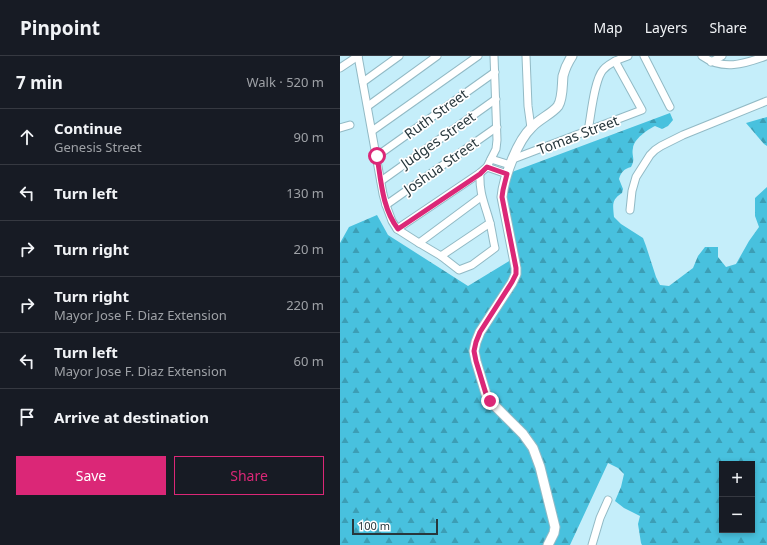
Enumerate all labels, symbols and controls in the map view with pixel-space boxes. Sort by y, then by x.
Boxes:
text: Pinpoint [20,15,100,41]
text: Map [594,18,623,37]
text: Layers [645,18,687,37]
text: Share [709,18,747,37]
text: 7 min [16,71,63,94]
text: Walk · 520 m [246,73,324,91]
street label: Ruth Street [400,84,471,143]
street label: Judges Street [395,107,479,173]
street label: Tomas Street [534,110,621,159]
text: Continue [54,118,122,138]
icon: ahead [16,126,38,148]
text: 90 m [294,128,324,146]
street label: Joshua Street [398,133,482,199]
text: Genesis Street [54,138,142,156]
route start [368,147,386,165]
icon: left [16,182,38,204]
text: Turn left [54,183,118,203]
text: 130 m [286,184,324,202]
icon: right [16,238,38,260]
text: Turn right [54,239,129,259]
text: 20 m [294,240,324,258]
text: Turn right [54,286,129,306]
icon: right [16,294,38,316]
text: 220 m [286,296,324,314]
text: Mayor Jose F. Diaz Extension [54,306,227,324]
text: Turn left [54,342,118,362]
icon: left [16,350,38,372]
text: 60 m [294,352,324,370]
text: Mayor Jose F. Diaz Extension [54,362,227,380]
route end [481,392,499,410]
icon: arrive [16,406,38,428]
text: Arrive at destination [54,407,209,427]
button: Save [16,456,166,495]
button: Share [174,456,324,495]
map controls [719,461,755,533]
button: + [719,461,755,497]
button: − [719,497,755,533]
scale bar [352,517,438,536]
text: 100 m [358,518,390,533]

